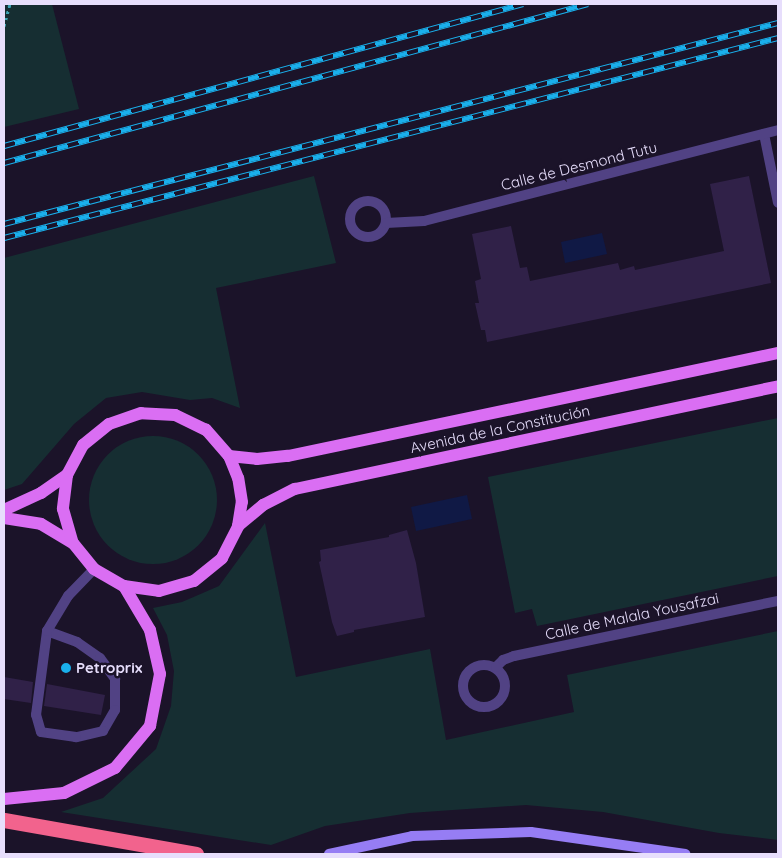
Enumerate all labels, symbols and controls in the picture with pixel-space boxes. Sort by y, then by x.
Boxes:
street label: Calle de Desmond Tutu [499,138,659,194]
street label: Avenida de la Constitución [409,401,591,457]
street label: Calle de Malala Yousafzai [544,589,720,643]
place label: Petroprix [76,659,142,677]
marker: Petroprix [60,662,72,674]

